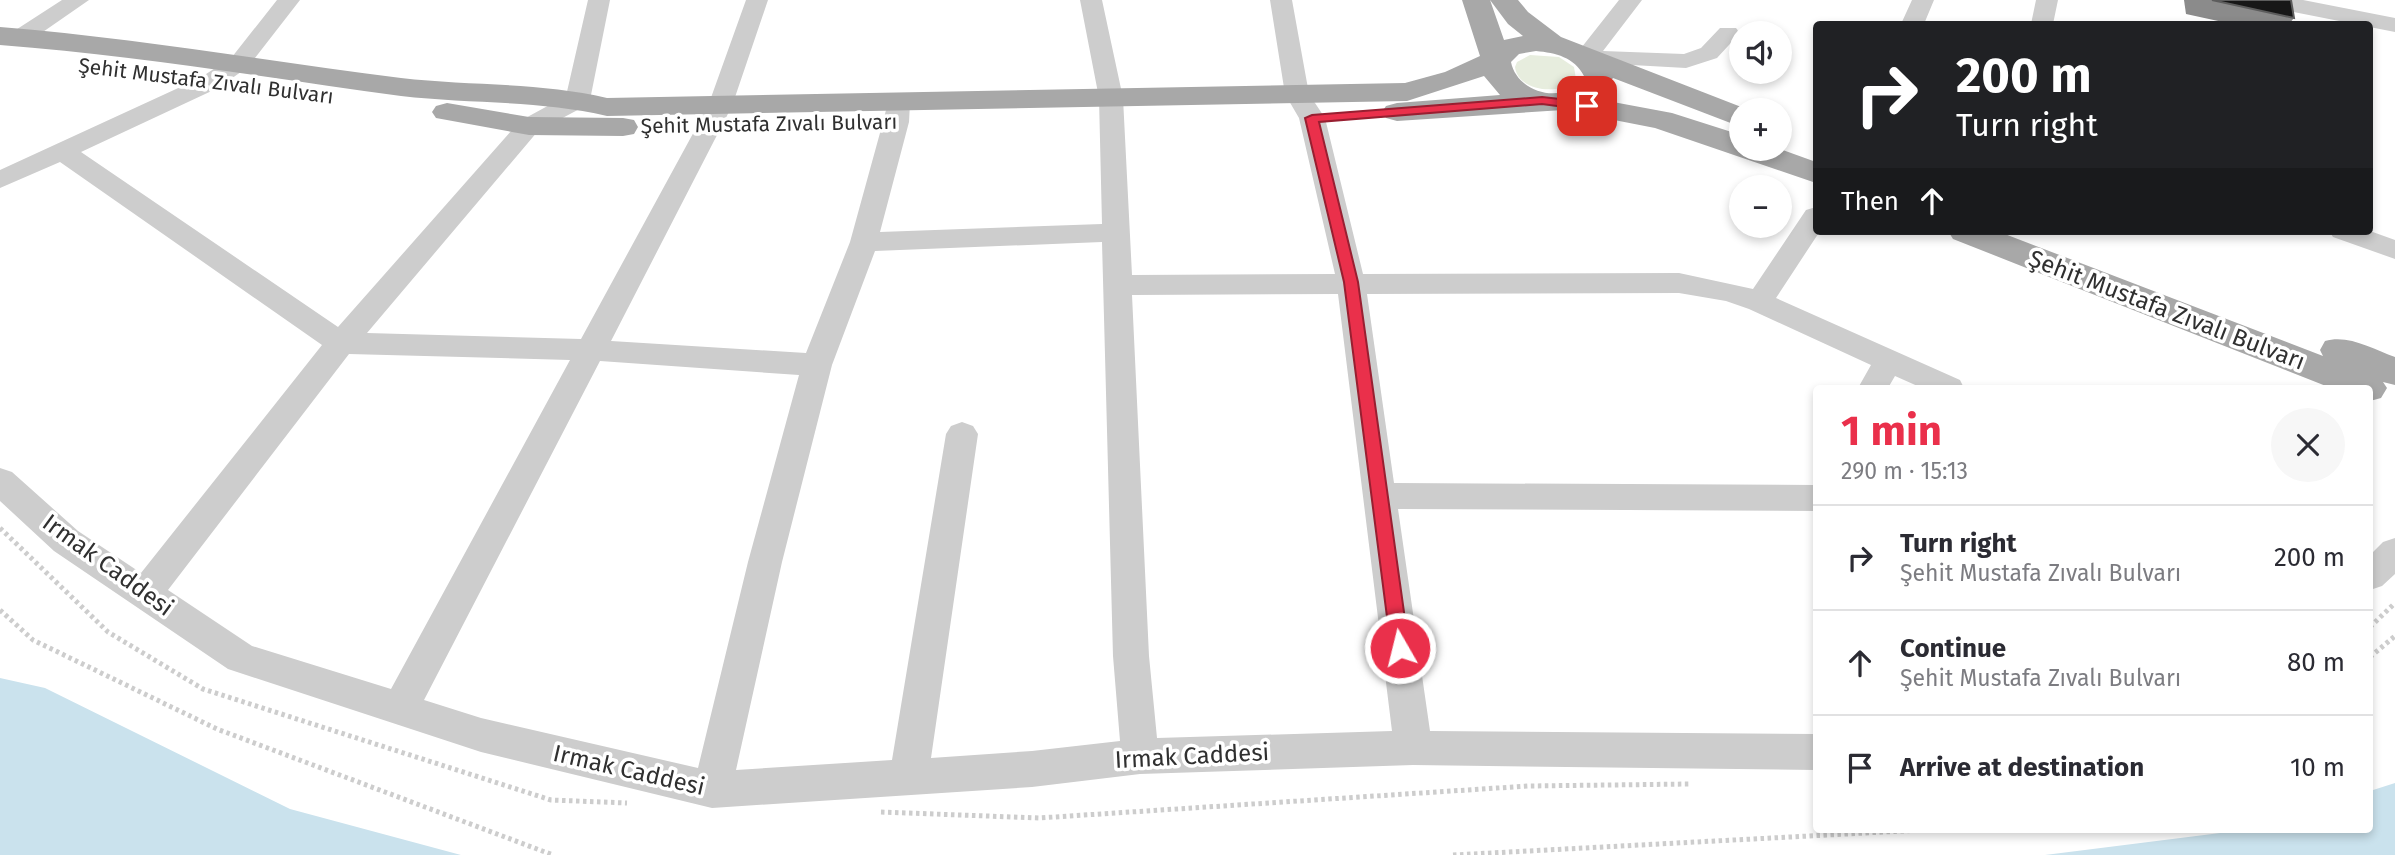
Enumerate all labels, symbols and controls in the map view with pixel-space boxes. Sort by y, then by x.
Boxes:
map controls [1729,21,1792,238]
button: sound [1729,21,1792,84]
text: 200 m [1956,46,2092,105]
icon: right [1841,49,1932,140]
street label: Şehit Mustafa Zıvalı Bulvarı [77,52,335,110]
pin [1557,76,1617,136]
icon: arrive [1568,87,1606,125]
button: + [1729,98,1792,161]
text: Turn right [1956,106,2098,144]
street label: Şehit Mustafa Zıvalı Bulvarı [640,109,898,139]
button: − [1729,175,1792,238]
icon: ahead [1913,182,1951,220]
text: Then [1841,186,1899,217]
street label: Şehit Mustafa Zıvalı Bulvarı [2025,244,2309,376]
text: 1 min [1841,406,1942,456]
button: close [2271,408,2345,482]
text: 290 m · 15:13 [1841,457,1968,485]
street label: Irmak Caddesi [37,508,179,622]
text: Turn right [1900,528,2017,559]
icon: right [1841,539,1879,577]
text: 200 m [2274,542,2345,573]
text: Şehit Mustafa Zıvalı Bulvarı [1900,559,2181,587]
position arrow [1363,611,1437,685]
text: Continue [1900,633,2006,664]
icon: ahead [1841,644,1879,682]
text: 80 m [2287,647,2345,678]
text: Şehit Mustafa Zıvalı Bulvarı [1900,664,2181,692]
street label: Irmak Caddesi [1114,738,1270,774]
street label: Irmak Caddesi [551,739,707,801]
icon: arrive [1841,749,1879,787]
text: Arrive at destination [1900,752,2144,783]
text: 10 m [2290,752,2345,783]

